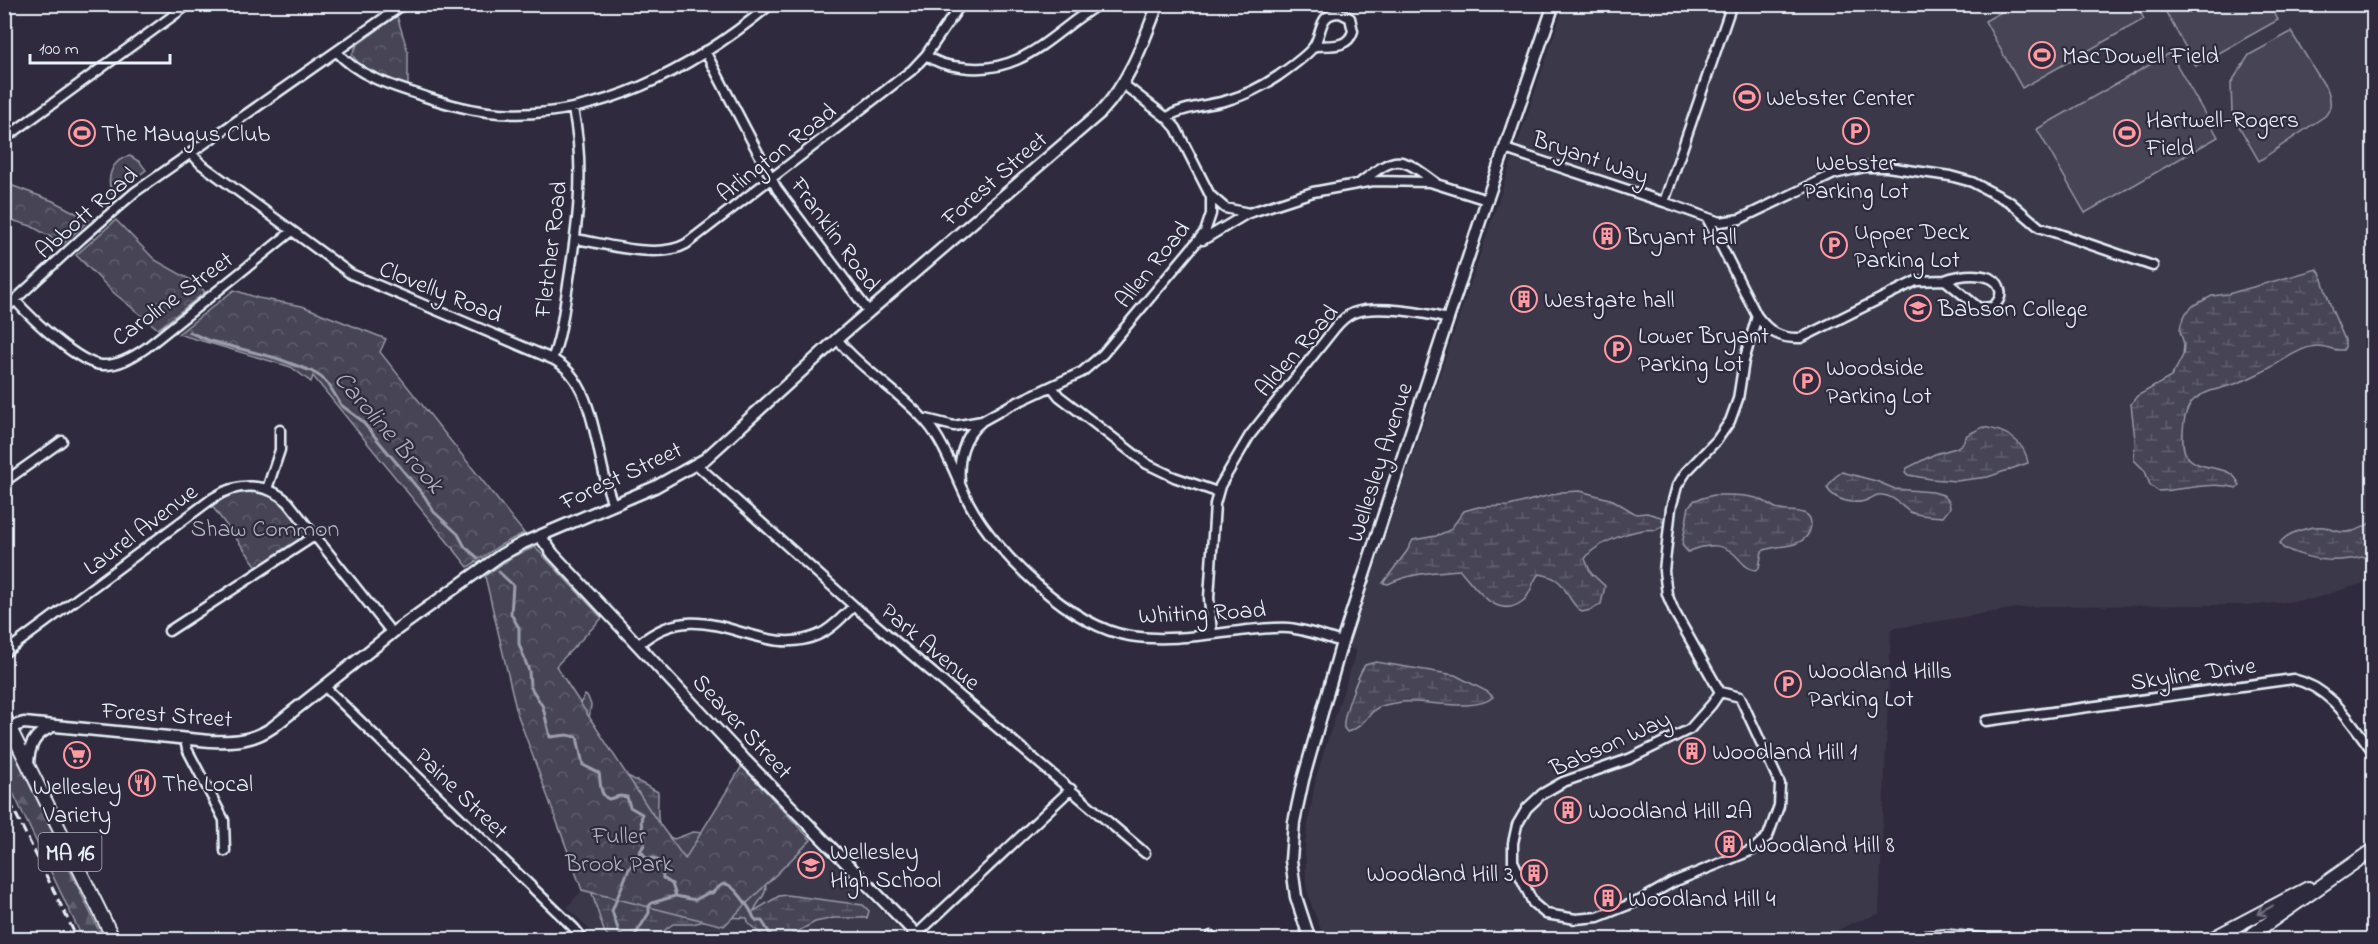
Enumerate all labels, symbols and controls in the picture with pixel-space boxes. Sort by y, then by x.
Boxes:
scale bar [30,27,170,65]
text: 100 m [39,37,79,63]
sports icon: MacDowell Field [2027,40,2057,70]
place label: MacDowell Field [2062,40,2219,75]
sports icon: Webster Center [1732,82,1762,112]
place label: Webster Center [1766,82,1915,117]
street label: Arlington Road [710,96,845,212]
place label: Hartwell-Rogers Field [2145,104,2299,167]
parking icon: Webster Parking Lot [1841,116,1871,146]
sports icon: The Maugus Club [67,118,97,148]
place label: The Maugus Club [101,118,271,153]
sports icon: Hartwell-Rogers Field [2112,118,2142,148]
street label: Bryant Way [1526,123,1653,197]
street label: Forest Street [934,124,1056,237]
place label: Webster Parking Lot [1803,147,1909,210]
street label: Abbott Road [29,159,147,268]
street label: Franklin Road [780,170,888,301]
street label: Fletcher Road [527,179,578,320]
street label: Allen Road [1108,214,1200,317]
place label: Upper Deck Parking Lot [1854,216,1969,279]
building icon: Bryant Hall [1592,221,1622,251]
place label: Bryant Hall [1625,221,1737,257]
parking icon: Upper Deck Parking Lot [1819,230,1849,260]
street label: Caroline Street [105,244,242,356]
street label: Clovelly Road [373,253,507,335]
building icon: Westgate hall [1509,284,1539,314]
place label: Westgate hall [1544,284,1675,319]
school or university icon: Babson College [1903,293,1933,323]
place label: Babson College [1937,293,2088,328]
street label: Alden Road [1248,297,1349,406]
place label: Lower Bryant Parking Lot [1638,320,1769,383]
parking icon: Lower Bryant Parking Lot [1603,334,1633,364]
place label: Woodside Parking Lot [1826,352,1932,415]
water label: Caroline Brook [323,363,453,504]
parking icon: Woodside Parking Lot [1792,366,1822,396]
street label: Wellesley Avenue [1339,378,1425,548]
street label: Forest Street [554,434,689,521]
street label: Laurel Avenue [77,476,206,586]
park label: Shaw Common [191,513,339,548]
street label: Whiting Road [1138,594,1267,635]
street label: Park Avenue [872,596,987,700]
street label: Skyline Drive [2128,649,2259,703]
place label: Woodland Hills Parking Lot [1808,655,1952,718]
street label: Seaver Street [683,667,800,789]
parking icon: Woodland Hills Parking Lot [1773,669,1803,699]
street label: Forest Street [99,694,233,739]
street label: Babson Way [1544,703,1678,789]
building icon: Woodland Hill 1 [1677,736,1707,766]
place label: Woodland Hill 1 [1712,736,1858,771]
supermarket icon: Wellesley Variety [62,740,92,770]
street label: Paine Street [405,741,515,849]
restaurant icon: The Local [127,768,157,798]
place label: The Local [162,768,253,803]
place label: Wellesley Variety [33,771,121,835]
building icon: Woodland Hill 2A [1553,795,1583,825]
place label: Woodland Hill 2A [1588,795,1752,830]
park label: Fuller Brook Park [564,820,673,883]
building icon: Woodland Hill 8 [1714,829,1744,859]
place label: Woodland Hill 8 [1748,829,1895,864]
road number: MA 16 [38,833,101,871]
place label: Wellesley High School [830,836,941,899]
school or university icon: Wellesley High School [796,850,826,880]
place label: Woodland Hill 3 [1366,858,1514,893]
building icon: Woodland Hill 3 [1519,858,1549,888]
building icon: Woodland Hill 4 [1593,883,1623,913]
place label: Woodland Hill 4 [1628,883,1776,918]
one-way arrow [2257,905,2275,916]

